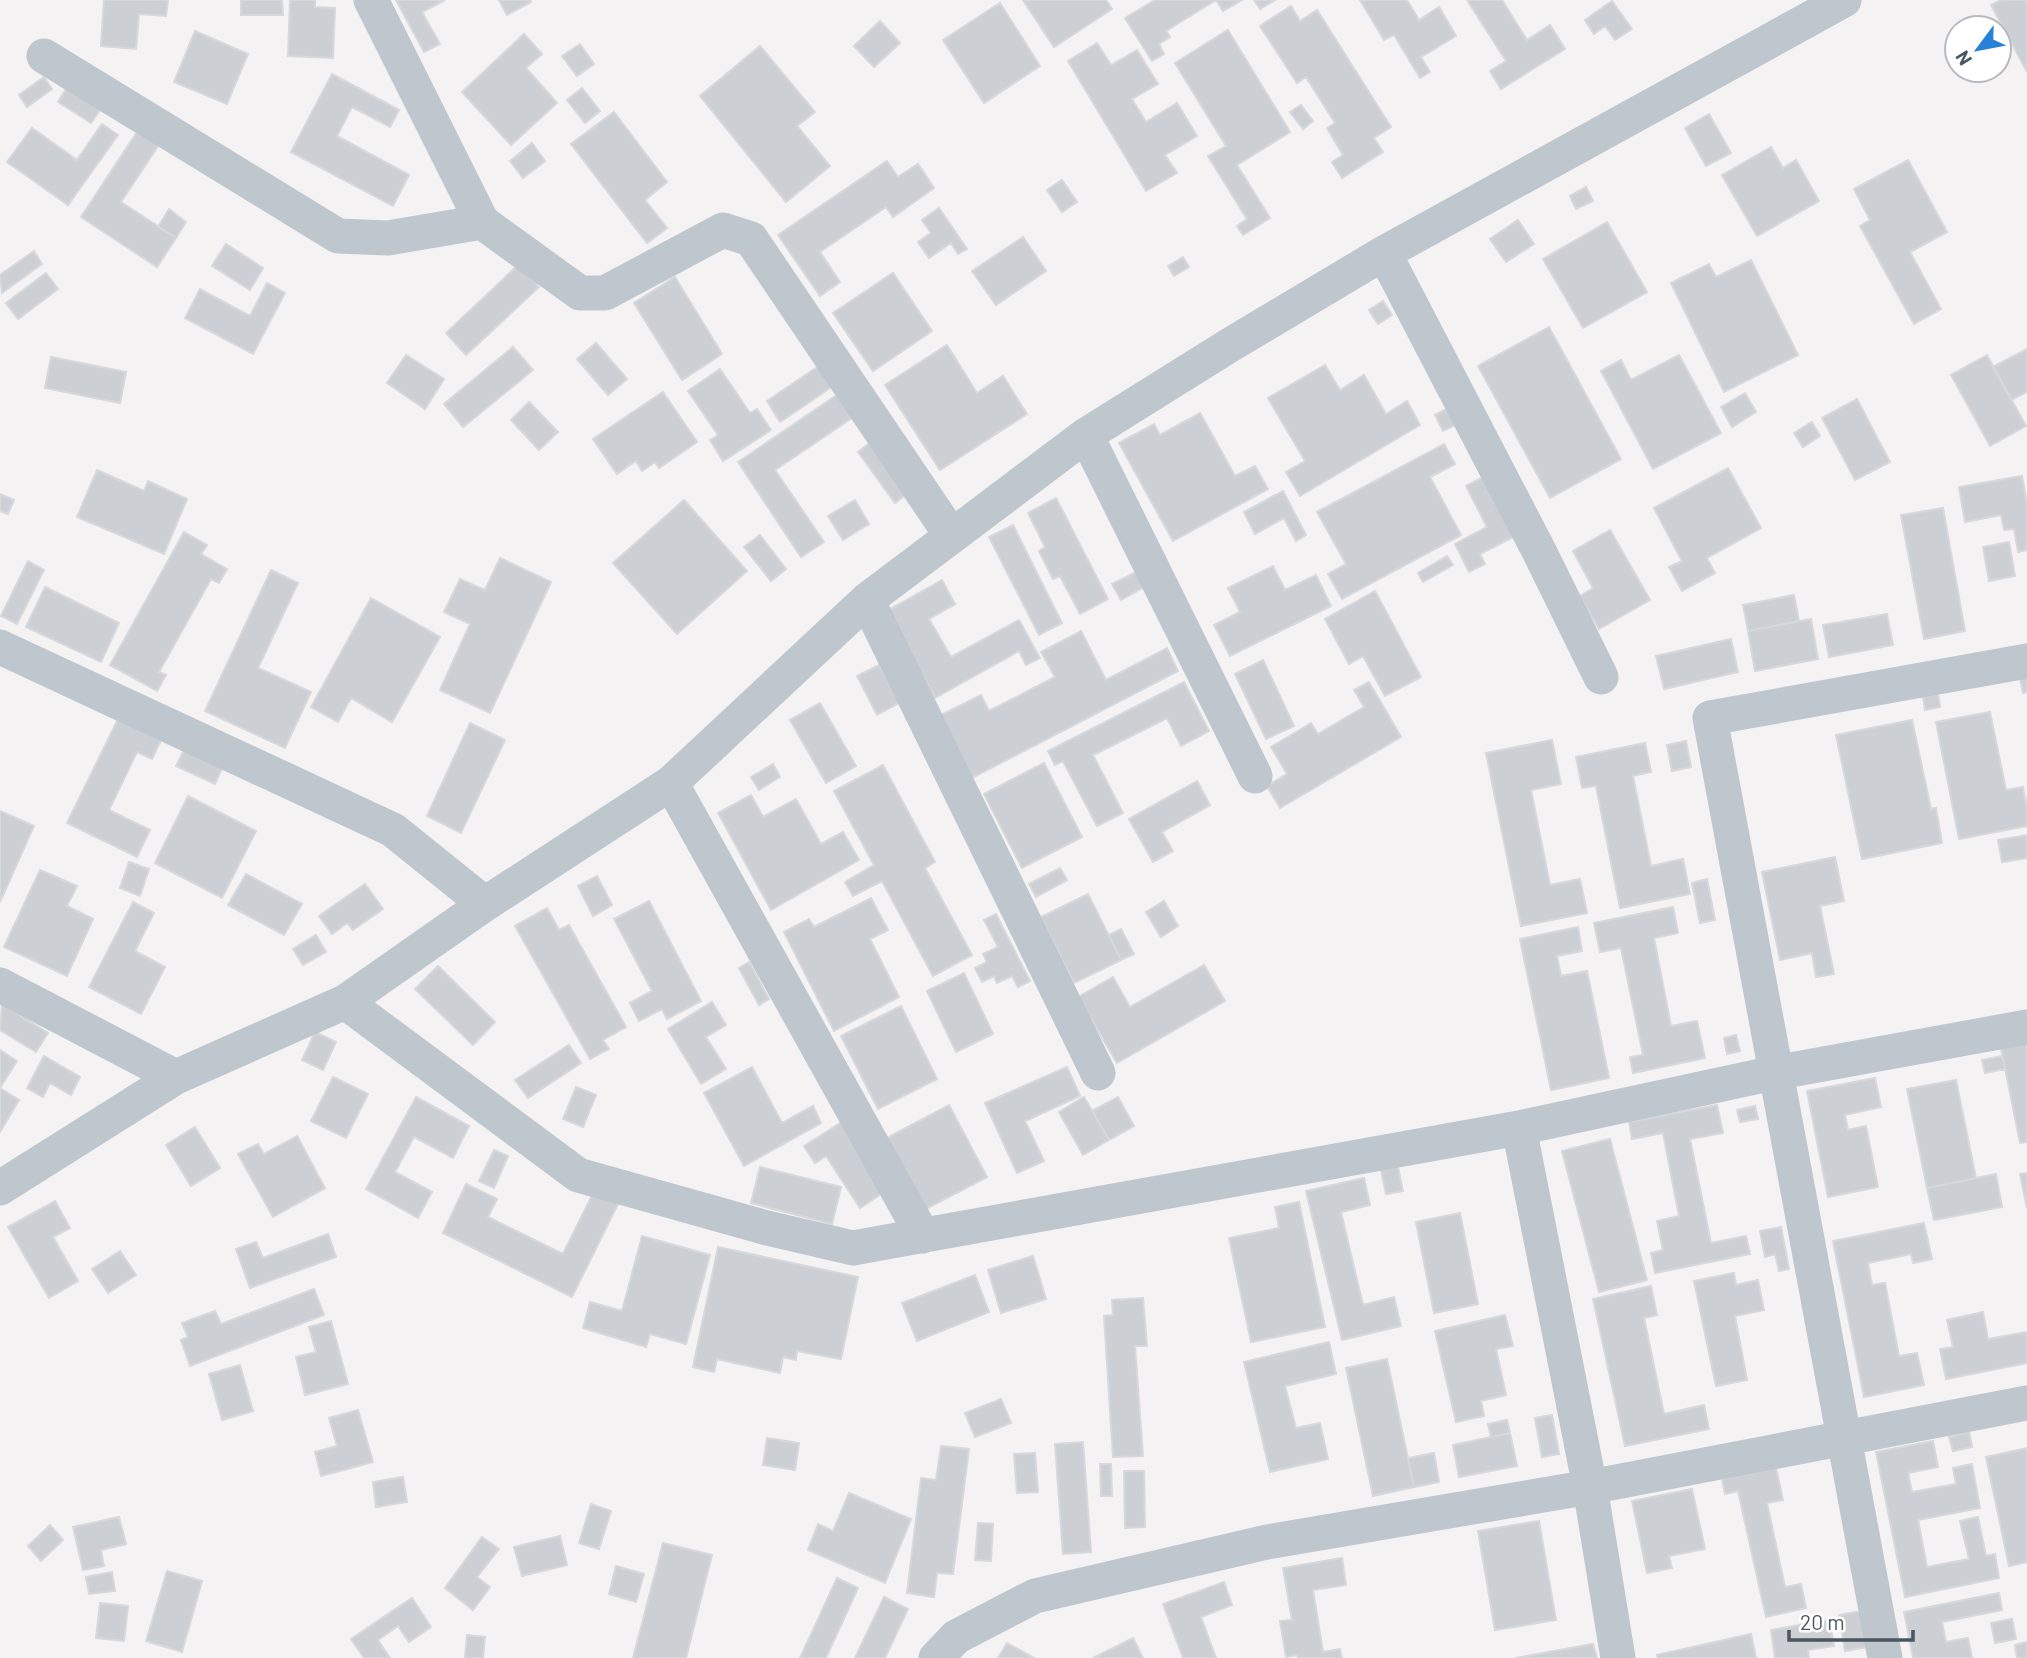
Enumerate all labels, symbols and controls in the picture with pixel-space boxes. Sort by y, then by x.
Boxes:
north arrow [1943,14,2013,84]
text: N [1950,47,1976,70]
scale bar [1789,1598,1913,1642]
text: 20 m [1800,1609,1845,1634]

